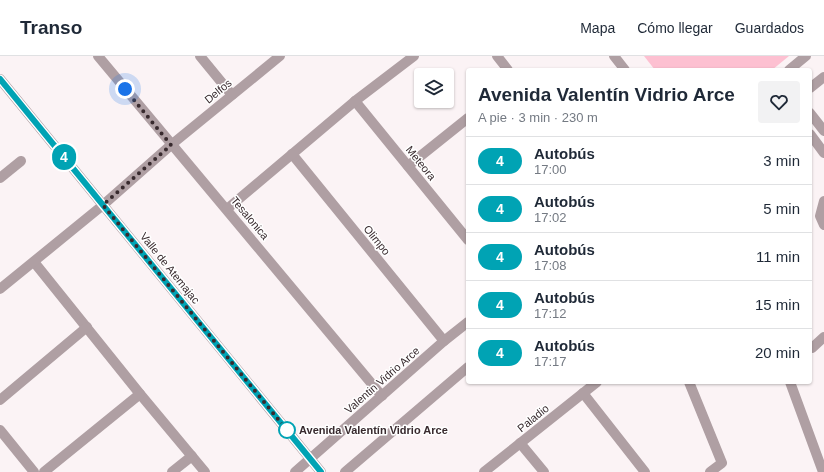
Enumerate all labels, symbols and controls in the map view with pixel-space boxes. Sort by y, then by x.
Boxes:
text: Transo [20,17,82,38]
text: Mapa [580,20,615,36]
text: Cómo llegar [637,20,713,36]
text: Guardados [735,20,804,36]
map controls [414,68,454,108]
button: layers [414,68,454,108]
street label: Delfos [202,76,234,105]
your location [115,79,135,99]
button: heart [758,81,800,123]
text: Avenida Valentín Vidrio Arce [478,84,735,105]
text: A pie · 3 min · 230 m [478,110,598,125]
line badge: 4 [51,144,77,170]
street label: Meteora [404,144,439,183]
text: Autobús [534,145,595,162]
text: 4 [60,149,68,165]
text: 3 min [763,152,800,169]
text: 4 [496,153,504,169]
text: 17:00 [534,162,567,177]
text: Autobús [534,193,595,210]
street label: Tesalonica [229,194,272,242]
text: 5 min [763,200,800,217]
text: 4 [496,201,504,217]
text: 17:02 [534,210,567,225]
street label: Olimpo [361,223,393,257]
street label: Valle de Atemajac [138,230,202,306]
text: Autobús [534,241,595,258]
text: 11 min [756,248,800,265]
text: 4 [496,249,504,265]
text: 17:08 [534,258,567,273]
text: Autobús [534,289,595,306]
text: 15 min [755,296,800,313]
text: 4 [496,297,504,313]
text: 17:12 [534,306,567,321]
text: Autobús [534,337,595,354]
street label: Valentin Vidrio Arce [342,344,422,416]
text: 20 min [755,344,800,361]
text: 4 [496,345,504,361]
text: 17:17 [534,354,567,369]
street label: Paladio [515,402,551,434]
marker: Avenida Valentín Vidrio Arce [278,421,296,439]
place label: Avenida Valentín Vidrio Arce [299,424,448,436]

